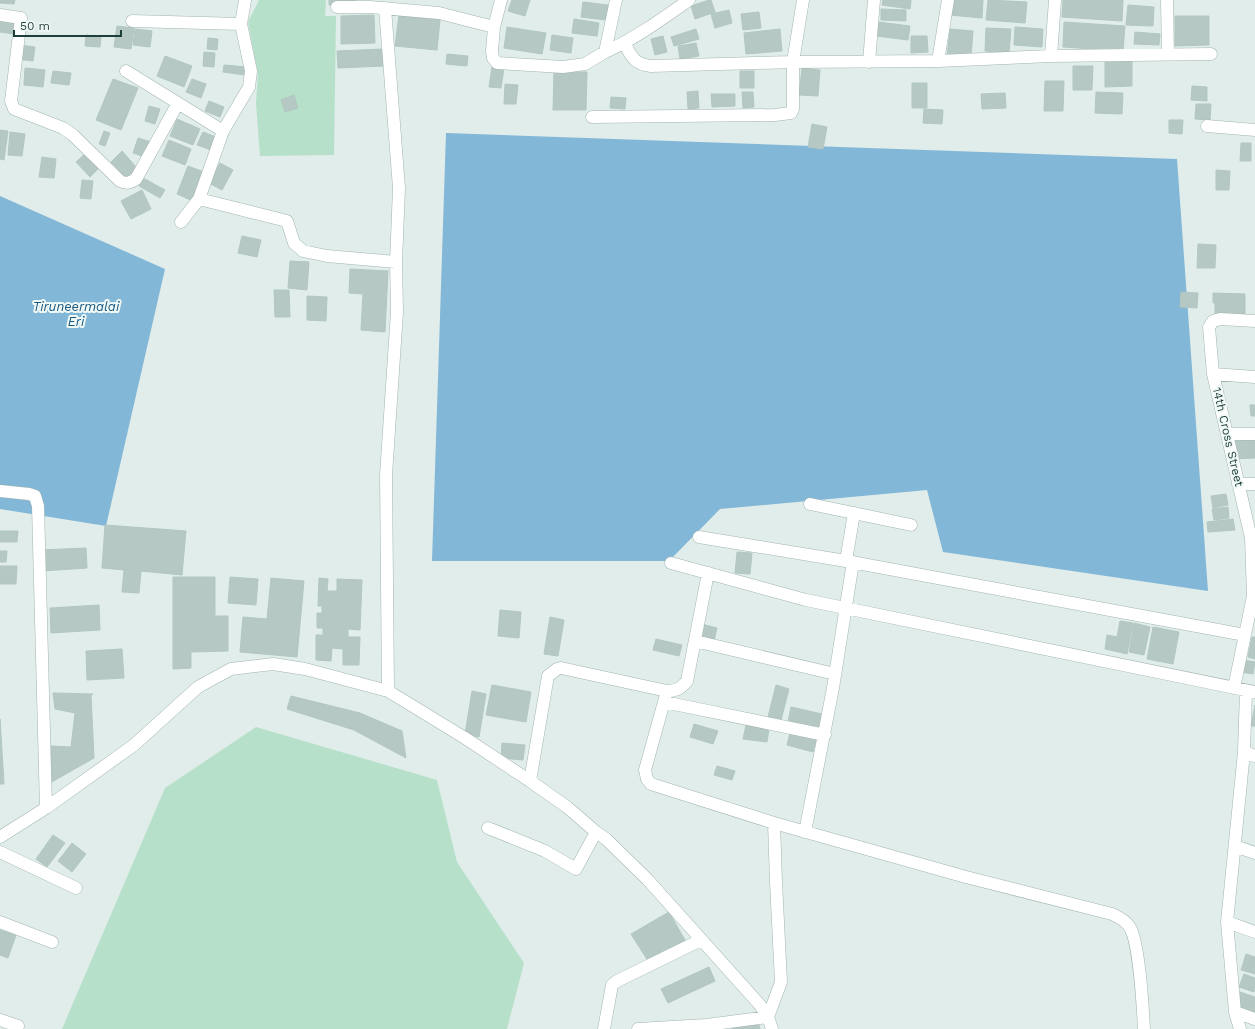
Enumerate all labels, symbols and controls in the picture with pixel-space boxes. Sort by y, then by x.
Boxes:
scale bar [14,12,121,38]
text: 50 m [20,19,50,33]
water label: Tiruneermalai Eri [33,299,120,329]
street label: 14th Cross Street [1210,386,1246,488]

